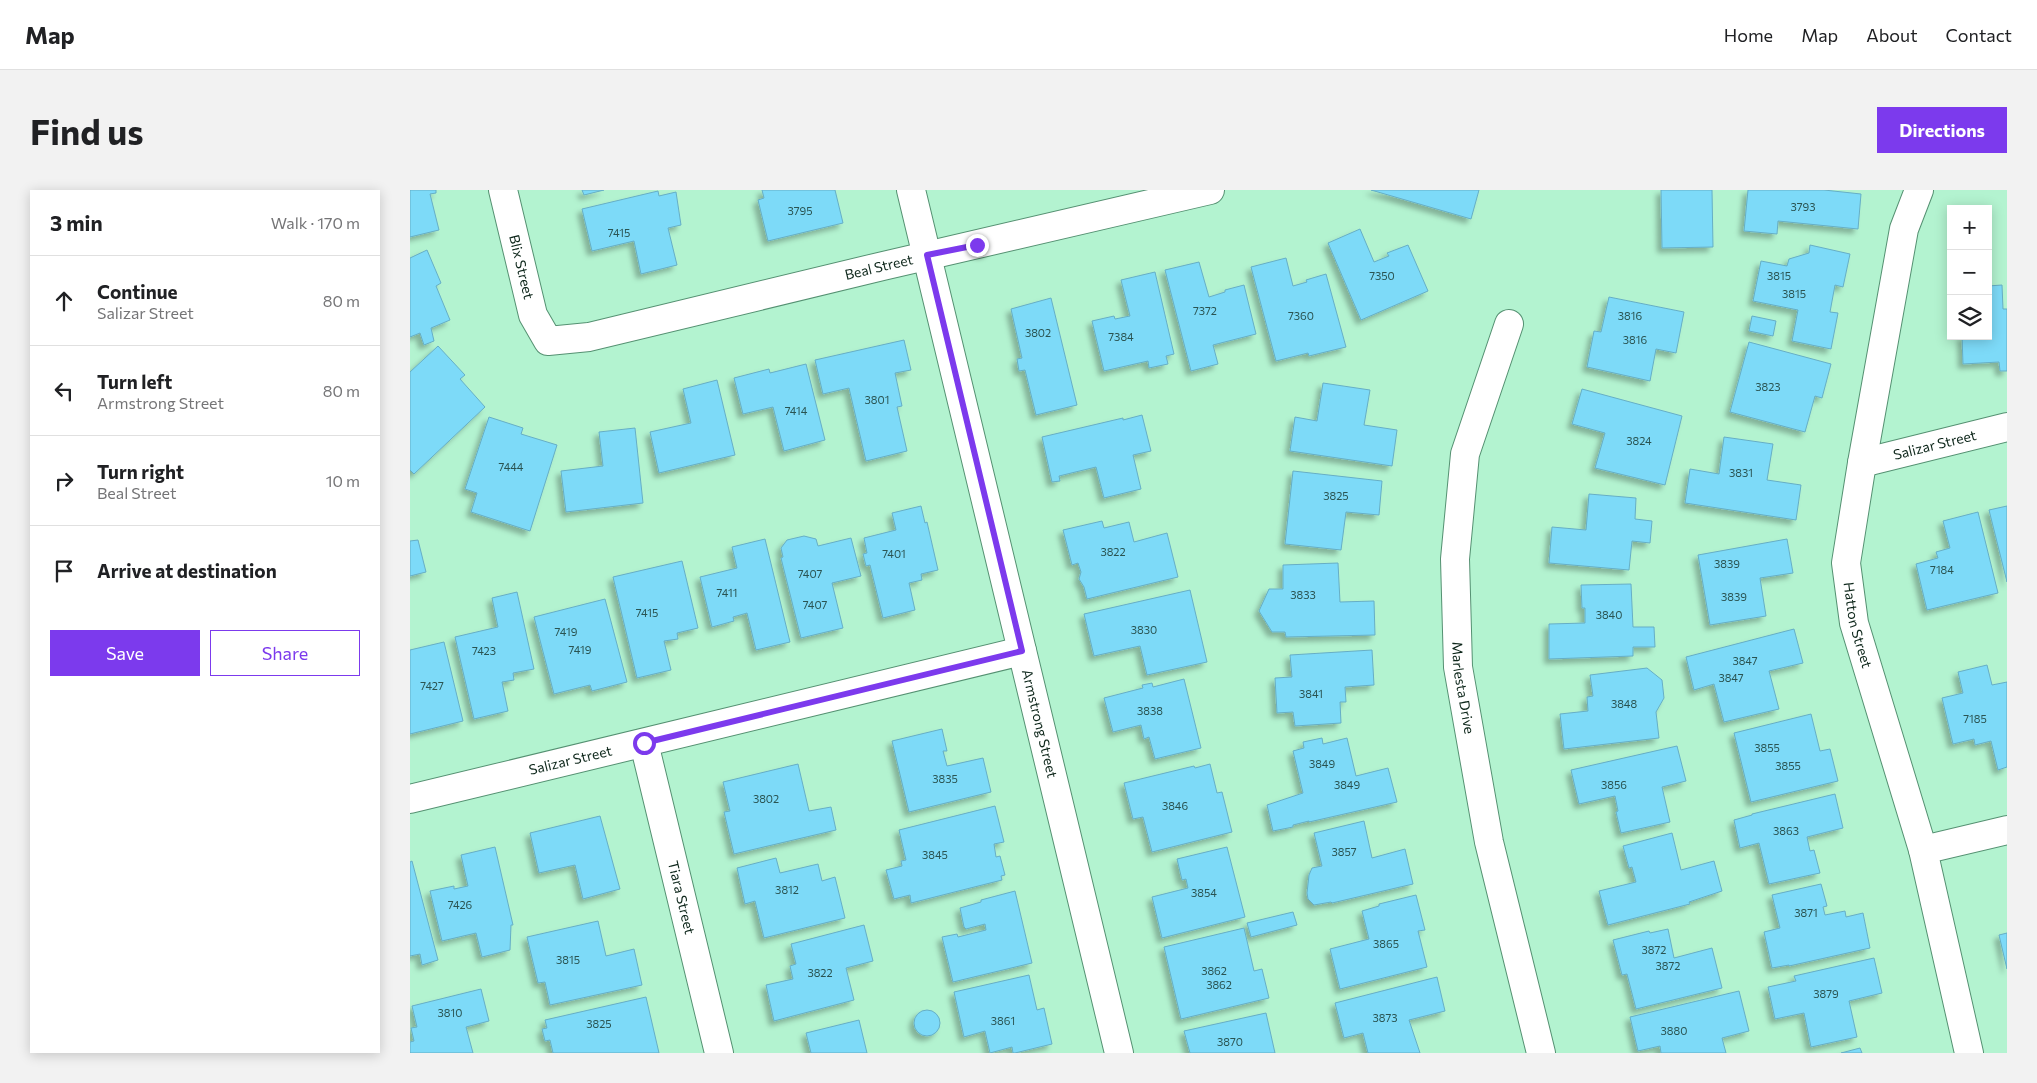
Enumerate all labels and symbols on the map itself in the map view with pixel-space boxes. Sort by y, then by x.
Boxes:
house number: 3793 [1791,200,1815,213]
house number: 3795 [787,204,813,217]
house number: 7415 [608,226,630,239]
street label: Blix Street [506,233,538,301]
route end [966,234,989,257]
street label: Beal Street [843,250,915,283]
house number: 7350 [1369,269,1395,282]
house number: 3815 [1767,269,1791,282]
house number: 3815 [1782,287,1806,300]
house number: 7372 [1193,304,1217,317]
house number: 7360 [1288,309,1314,322]
house number: 3816 [1618,309,1642,322]
house number: 3802 [1025,326,1051,339]
house number: 7384 [1108,330,1134,343]
house number: 3816 [1623,333,1647,346]
house number: 3823 [1755,380,1781,393]
house number: 3801 [865,393,889,406]
house number: 7414 [785,404,808,417]
street label: Salizar Street [1891,426,1978,463]
house number: 3824 [1626,434,1652,447]
house number: 7444 [499,460,524,473]
house number: 3831 [1729,466,1753,479]
house number: 3825 [1323,489,1349,502]
house number: 3822 [1100,545,1126,558]
house number: 7401 [882,547,906,560]
house number: 3839 [1714,557,1740,570]
house number: 7184 [1930,563,1954,576]
house number: 7407 [798,567,823,580]
street label: Hatton Street [1841,581,1876,670]
house number: 7411 [717,586,737,599]
house number: 3833 [1290,588,1316,601]
house number: 3839 [1721,590,1747,603]
house number: 7407 [803,598,828,611]
house number: 7415 [636,606,658,619]
house number: 3840 [1596,608,1622,621]
house number: 3830 [1131,623,1157,636]
house number: 7419 [555,625,578,638]
street label: Marlesta Drive [1449,641,1479,735]
house number: 7419 [569,643,592,656]
house number: 7423 [472,644,496,657]
house number: 3847 [1732,654,1758,667]
street label: Armstrong Street [1019,668,1061,780]
house number: 3847 [1718,671,1744,684]
house number: 7427 [420,679,444,692]
house number: 3841 [1299,687,1323,700]
house number: 3848 [1611,697,1637,710]
house number: 3838 [1137,704,1163,717]
house number: 7185 [1963,712,1987,725]
route start [633,732,656,755]
street label: Salizar Street [527,741,614,778]
house number: 3855 [1754,741,1780,754]
house number: 3849 [1309,757,1335,770]
house number: 3855 [1775,759,1801,772]
house number: 3835 [932,772,958,785]
house number: 3849 [1334,778,1360,791]
house number: 3856 [1601,778,1627,791]
house number: 3802 [753,792,779,805]
house number: 3846 [1162,799,1188,812]
house number: 3863 [1773,824,1799,837]
house number: 3857 [1331,845,1357,858]
house number: 3845 [922,848,948,861]
street label: Tiara Street [665,859,699,936]
house number: 3812 [775,883,799,896]
house number: 3854 [1191,886,1217,899]
house number: 7426 [448,898,472,911]
house number: 3871 [1794,906,1818,919]
house number: 3865 [1373,937,1399,950]
house number: 3872 [1642,943,1666,956]
house number: 3815 [556,953,580,966]
house number: 3872 [1656,959,1680,972]
house number: 3862 [1201,964,1227,977]
house number: 3822 [807,966,833,979]
house number: 3862 [1206,978,1232,991]
house number: 3879 [1813,987,1839,1000]
house number: 3810 [438,1006,462,1019]
house number: 3873 [1373,1011,1398,1024]
house number: 3861 [991,1014,1015,1027]
house number: 3825 [586,1017,612,1030]
house number: 3880 [1661,1024,1687,1037]
house number: 3870 [1217,1035,1243,1048]

